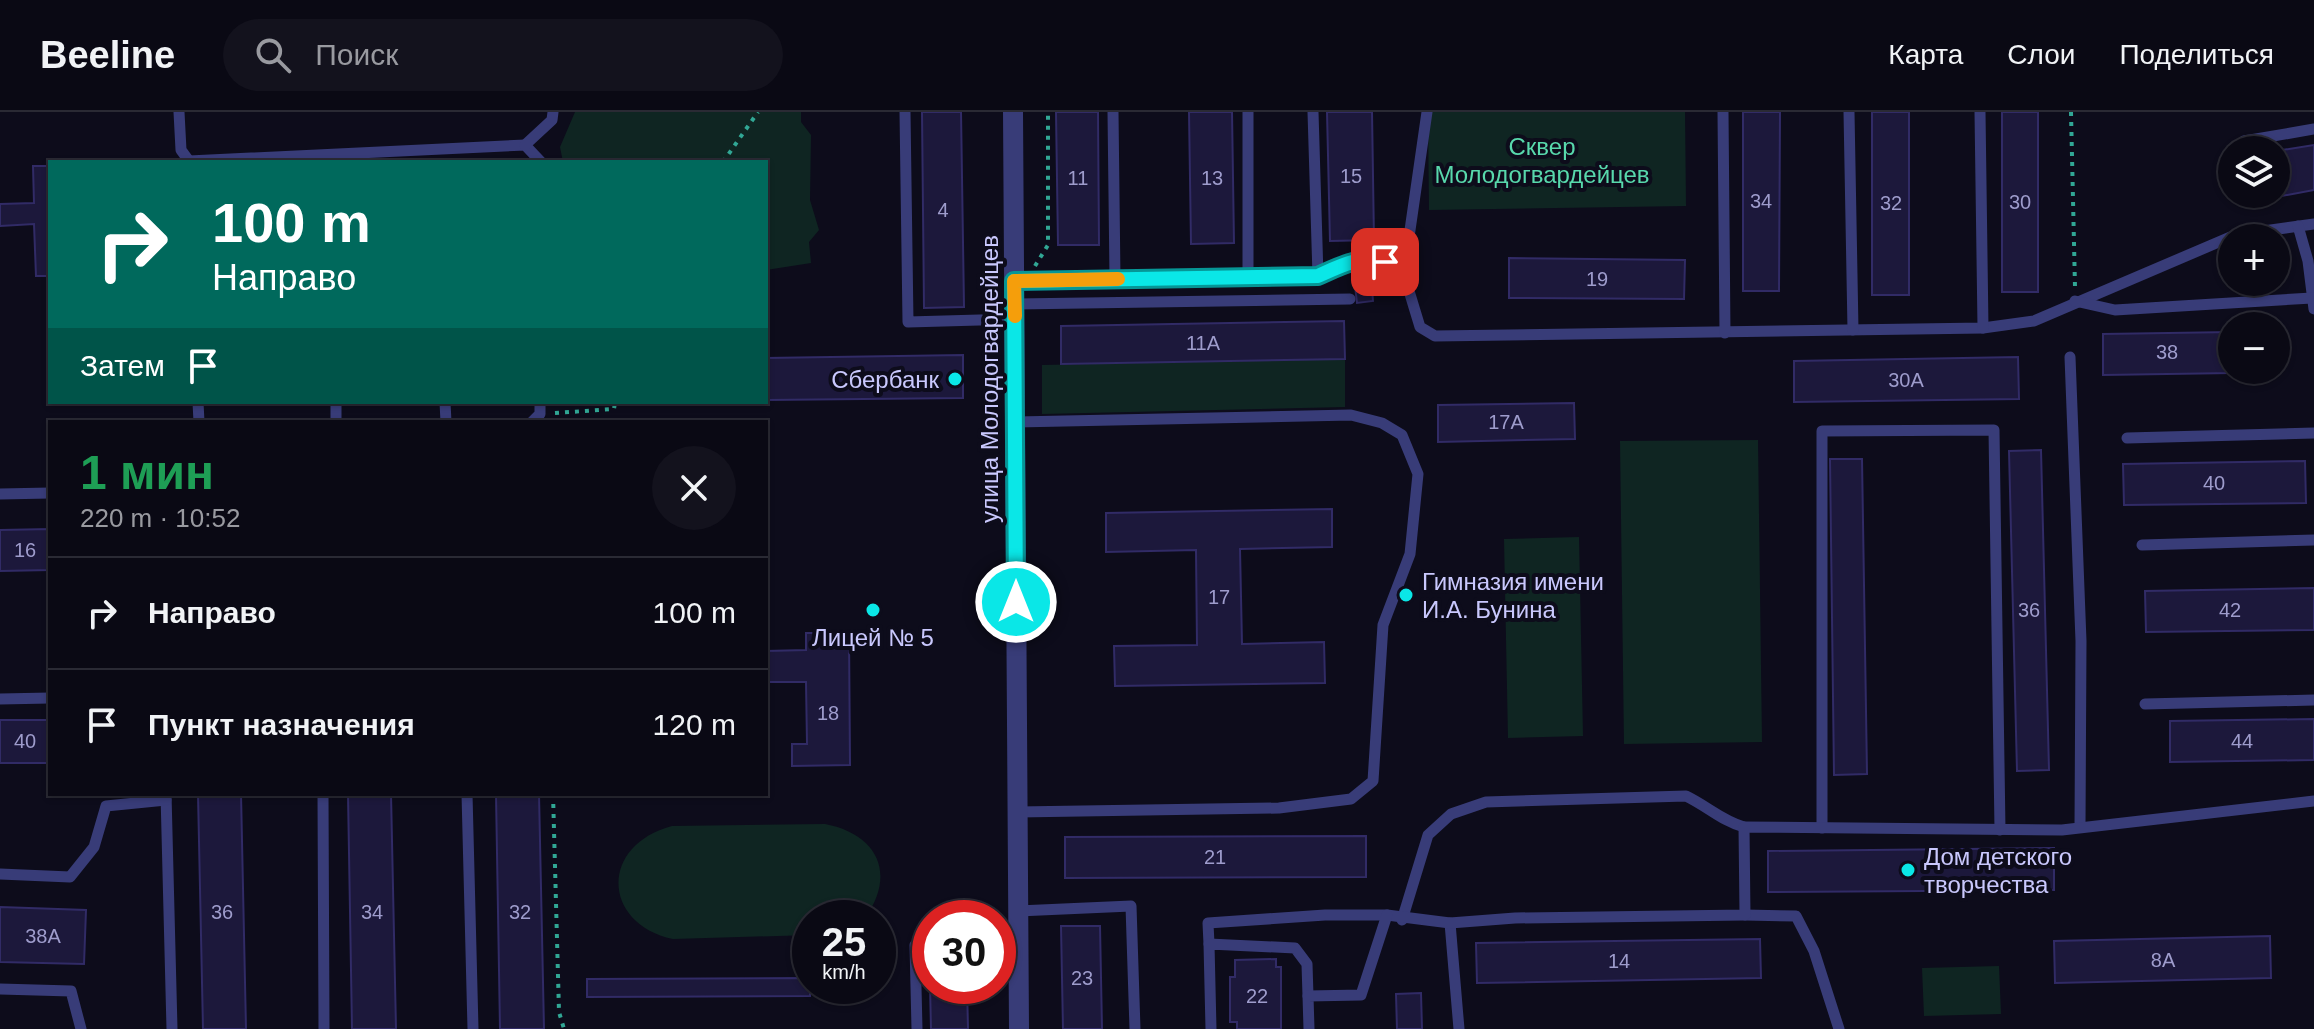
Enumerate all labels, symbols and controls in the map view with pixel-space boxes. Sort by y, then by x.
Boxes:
search box [223,19,783,91]
icon: search [251,33,295,77]
text: Beeline [40,34,175,76]
text: Поиск [315,38,398,71]
text: Карта [1888,39,1963,70]
text: Слои [2007,39,2075,70]
text: Поделиться [2119,39,2274,70]
park label: Сквер Молодогвардейцев [1434,133,1650,188]
map controls [2218,136,2290,384]
button: layers [2218,136,2290,208]
house number: 15 [1340,165,1362,187]
house number: 11 [1068,167,1088,189]
house number: 13 [1201,167,1223,189]
house number: 34 [1750,190,1772,212]
text: 100 m [212,191,371,254]
house number: 30 [2009,191,2031,213]
icon: right [80,192,184,296]
house number: 32 [1880,192,1902,214]
house number: 4 [937,199,949,221]
button: + [2218,224,2290,296]
pin [1351,228,1419,296]
street label: улица Молодогвардейцев [976,235,1003,523]
icon: arrive [1363,240,1407,284]
text: Направо [212,257,356,298]
house number: 19 [1586,268,1608,290]
button: − [2218,312,2290,384]
house number: 11А [1186,332,1221,354]
house number: 38 [2156,341,2178,363]
icon: arrive [181,344,225,388]
text: Затем [80,349,165,382]
place label: Сбербанк [831,366,939,393]
house number: 30А [1888,369,1924,391]
marker: Сбербанк [946,370,964,388]
house number: 17А [1488,411,1524,433]
text: 1 мин [80,446,214,499]
button: close [652,446,736,530]
house number: 40 [2203,472,2225,494]
text: 220 m · 10:52 [80,503,240,533]
house number: 16 [14,539,36,561]
position arrow [974,560,1058,644]
place label: Гимназия имени И.А. Бунина [1422,568,1604,623]
house number: 17 [1208,586,1230,608]
marker: Гимназия имени И.А. Бунина [1397,586,1415,604]
icon: right [80,591,124,635]
text: Направо [148,596,276,629]
text: 100 m [653,596,736,629]
house number: 36 [2018,599,2040,621]
house number: 42 [2219,599,2241,621]
marker: Лицей № 5 [864,601,882,619]
place label: Лицей № 5 [812,624,934,651]
house number: 18 [817,702,839,724]
icon: arrive [80,703,124,747]
text: Пункт назначения [148,708,415,741]
text: 120 m [653,708,736,741]
house number: 40 [14,730,36,752]
house number: 44 [2231,730,2253,752]
place label: Дом детского творчества [1924,843,2072,898]
house number: 21 [1204,846,1226,868]
marker: Дом детского творчества [1899,861,1917,879]
speed limit sign: 30 [912,900,1016,1004]
house number: 36 [211,901,233,923]
house number: 34 [361,901,383,923]
house number: 32 [509,901,531,923]
text: 25 [822,920,866,964]
house number: 38А [25,925,61,947]
house number: 8А [2151,949,2176,971]
house number: 14 [1608,950,1630,972]
text: km/h [822,961,866,983]
house number: 23 [1071,967,1093,989]
house number: 22 [1246,985,1268,1007]

